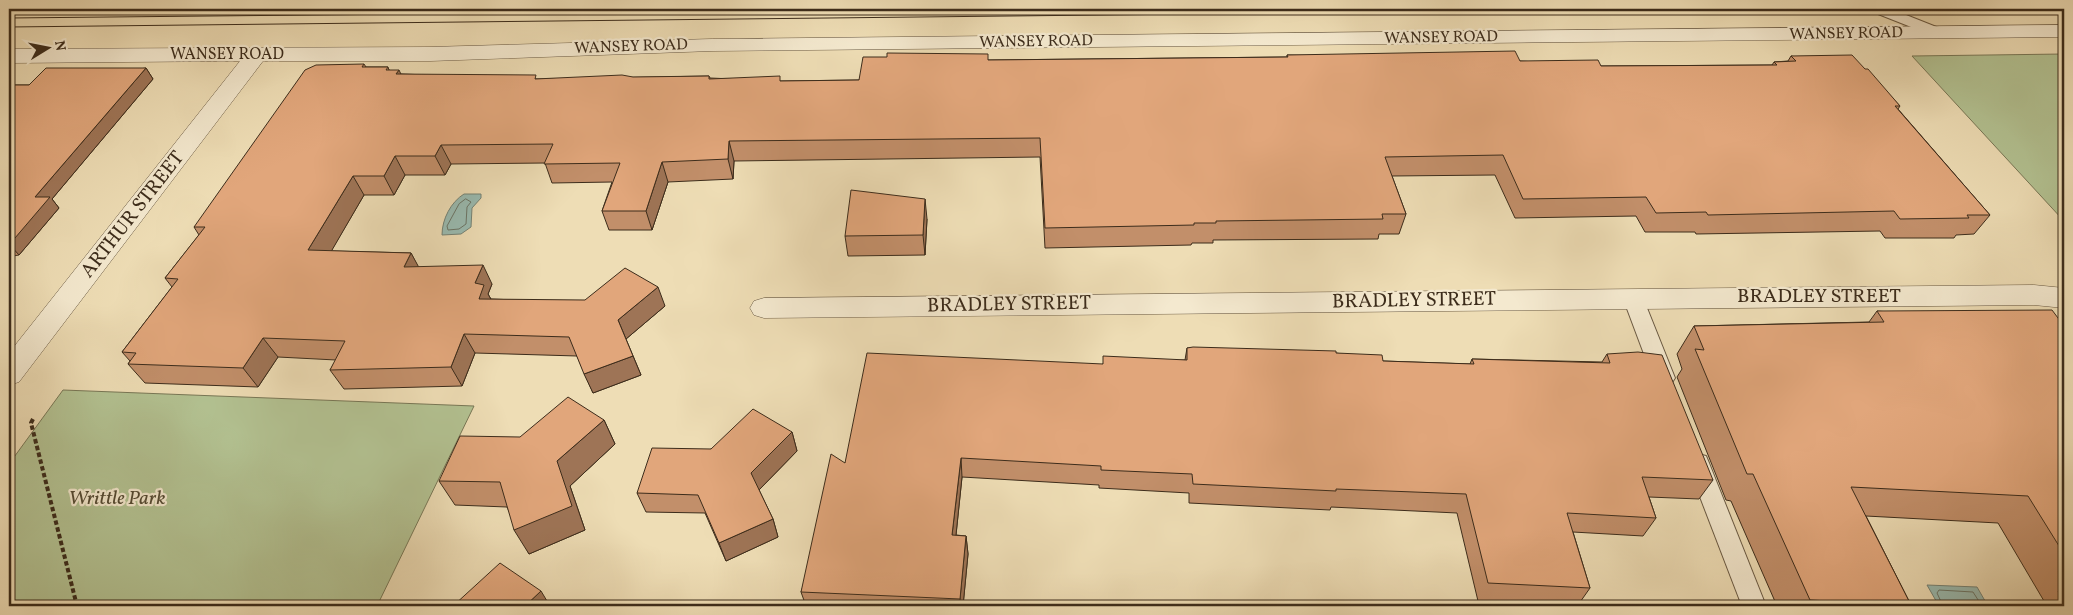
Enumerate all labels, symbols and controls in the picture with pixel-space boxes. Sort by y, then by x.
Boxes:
north arrow [22,22,72,72]
street label: WANSEY ROAD [1789,22,1903,46]
street label: WANSEY ROAD [1384,26,1498,50]
street label: WANSEY ROAD [979,30,1093,54]
street label: WANSEY ROAD [574,34,689,60]
text: N [49,39,70,53]
street label: WANSEY ROAD [170,44,284,66]
street label: ARTHUR STREET [74,145,192,284]
street label: BRADLEY STREET [1737,283,1901,311]
street label: BRADLEY STREET [1332,286,1497,316]
street label: BRADLEY STREET [927,290,1092,320]
park label: Writtle Park [68,485,166,513]

